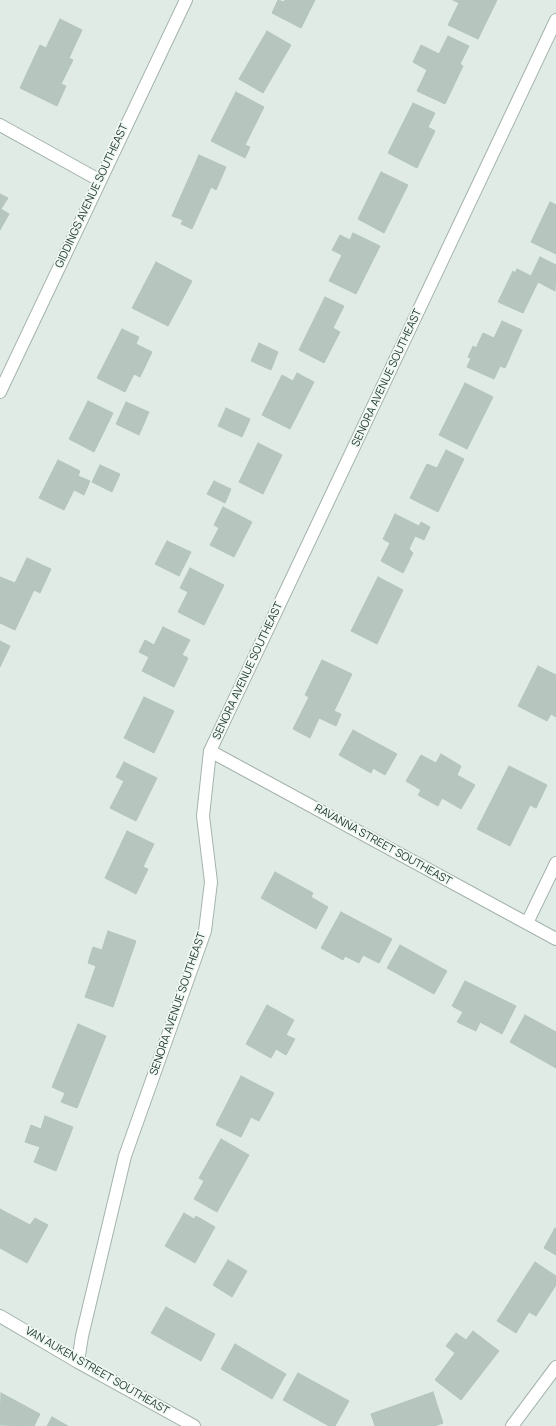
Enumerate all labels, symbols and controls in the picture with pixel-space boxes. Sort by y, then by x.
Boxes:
street label: GIDDINGS AVENUE SOUTHEAST [53,122,131,270]
street label: SENORA AVENUE SOUTHEAST [349,307,425,449]
street label: SENORA AVENUE SOUTHEAST [210,600,286,742]
street label: RAVANNA STREET SOUTHEAST [312,802,454,888]
street label: SENORA AVENUE SOUTHEAST [147,931,209,1077]
street label: VAN AUKEN STREET SOUTHEAST [23,1324,171,1418]

